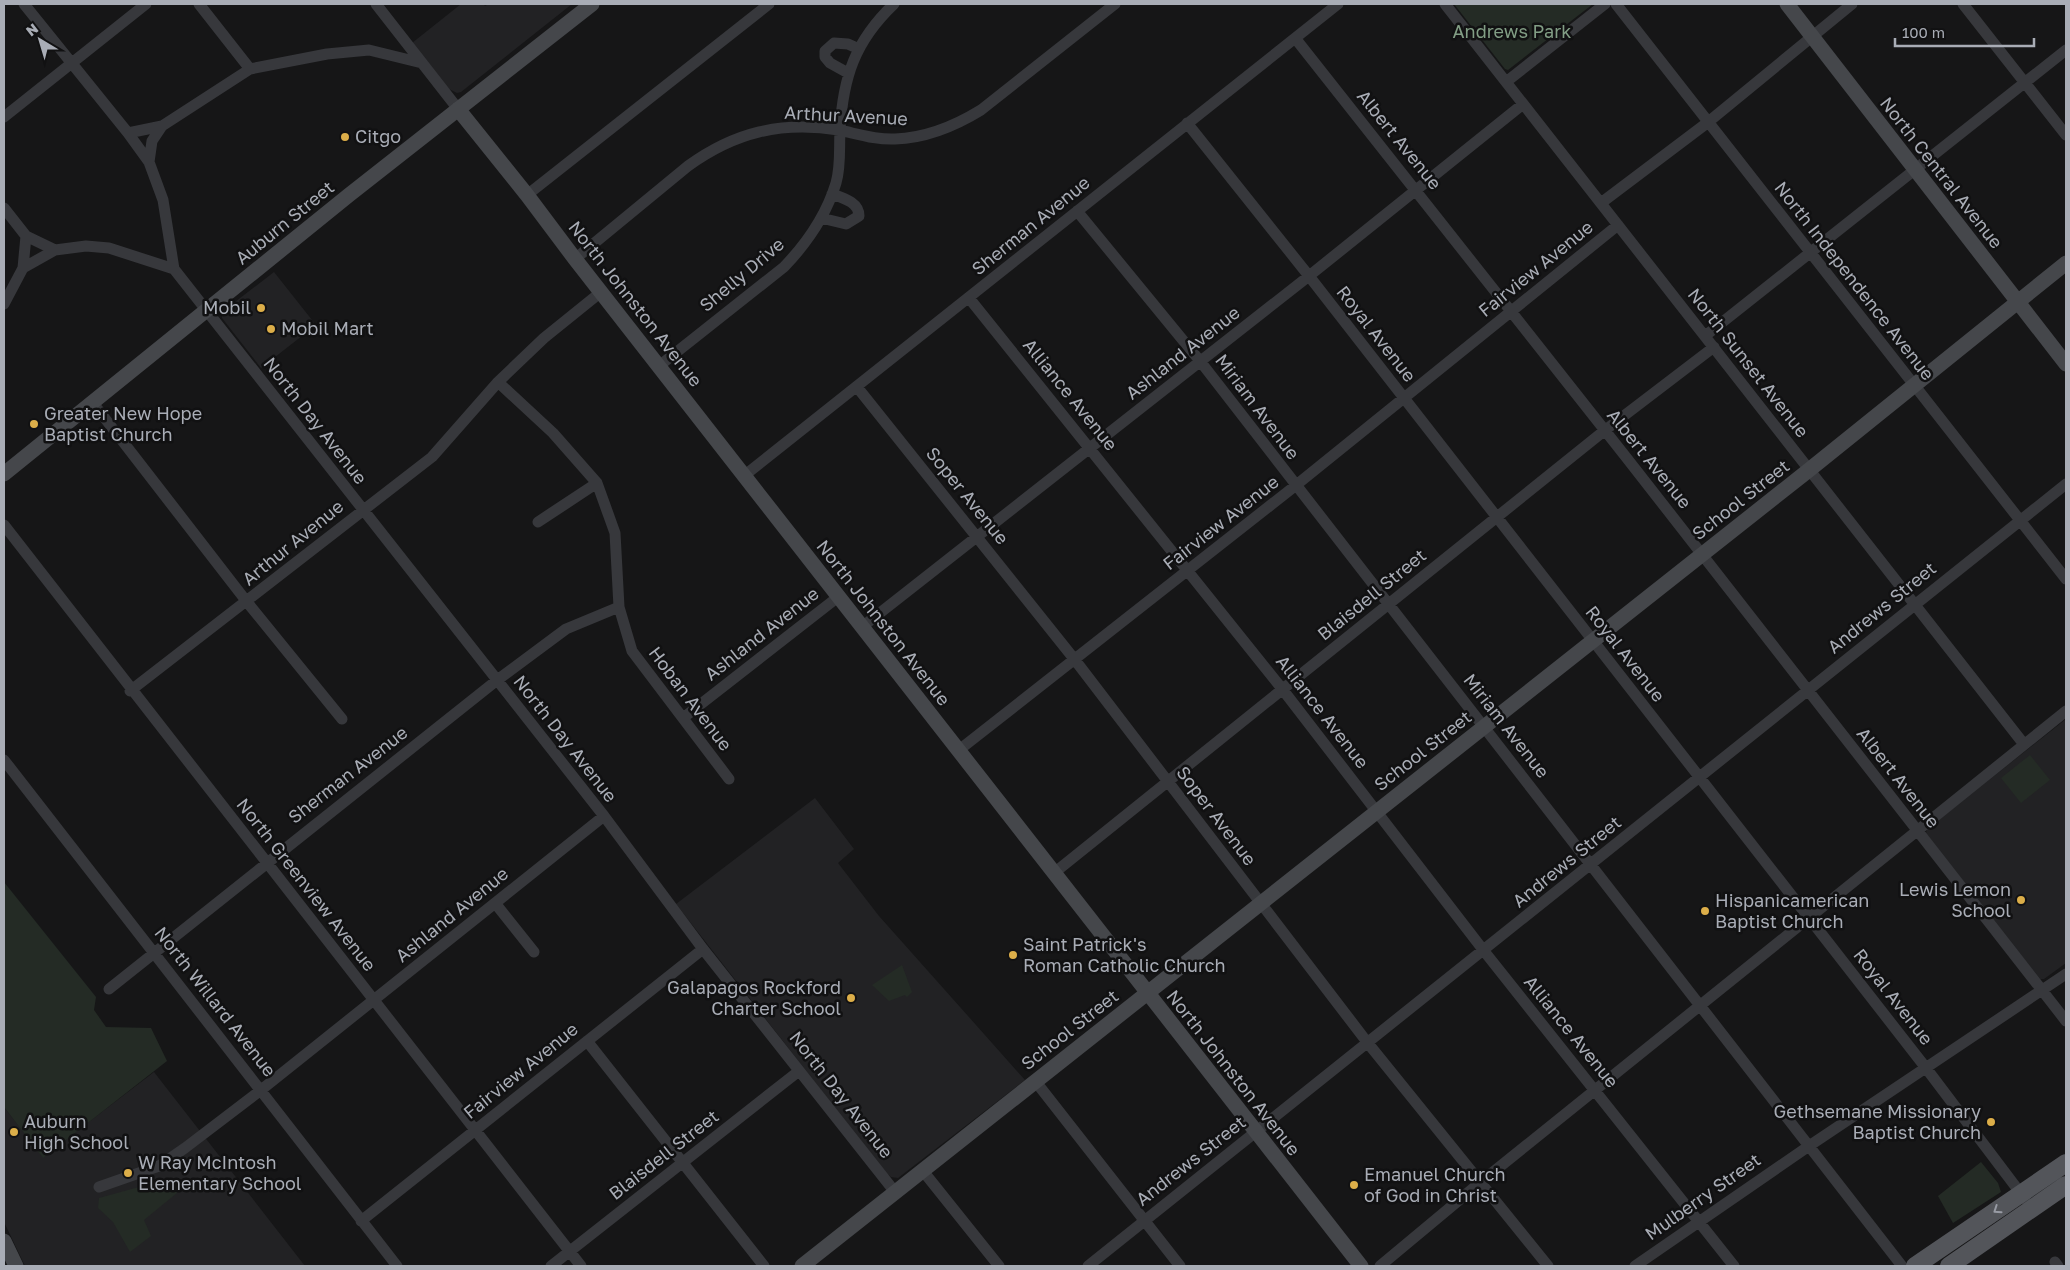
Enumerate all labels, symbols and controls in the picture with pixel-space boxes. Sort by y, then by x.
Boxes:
north arrow [15,15,65,65]
scale bar [1895,15,2034,47]
text: N [22,19,41,39]
park label: Andrews Park [1453,20,1571,42]
text: 100 m [1902,23,1945,41]
street label: Albert Avenue [1353,85,1447,194]
street label: North Central Avenue [1876,92,2008,253]
street label: Arthur Avenue [784,101,908,129]
place label: Citgo [355,125,401,147]
marker: Citgo [339,131,351,143]
street label: Sherman Avenue [967,171,1094,279]
street label: Auburn Street [231,176,338,269]
street label: North Independence Avenue [1770,177,1939,384]
street label: Fairview Avenue [1474,215,1597,321]
street label: North Johnston Avenue [564,216,707,391]
street label: Shelly Drive [695,233,788,316]
street label: Royal Avenue [1332,281,1421,386]
street label: North Sunset Avenue [1684,283,1814,441]
place label: Mobil [203,296,251,318]
street label: Ashland Avenue [1121,301,1244,404]
marker: Mobil [255,302,267,314]
place label: Mobil Mart [281,317,374,339]
marker: Mobil Mart [265,323,277,335]
street label: Alliance Avenue [1019,334,1123,455]
street label: Miriam Avenue [1211,349,1305,463]
street label: North Day Avenue [259,352,372,488]
place label: Greater New Hope Baptist Church [44,402,202,445]
street label: Albert Avenue [1603,404,1697,513]
marker: Greater New Hope Baptist Church [28,418,40,430]
street label: Soper Avenue [922,442,1014,548]
street label: School Street [1687,454,1793,544]
street label: Fairview Avenue [1158,470,1283,574]
street label: Arthur Avenue [237,495,347,590]
street label: North Johnston Avenue [812,535,955,710]
street label: Blaisdell Street [1313,544,1430,645]
street label: Andrews Street [1823,557,1940,658]
street label: Ashland Avenue [700,582,823,685]
street label: Royal Avenue [1581,601,1670,706]
street label: Hoban Avenue [644,642,737,755]
street label: Alliance Avenue [1272,650,1374,772]
street label: Miriam Avenue [1459,669,1554,782]
street label: North Day Avenue [509,670,622,806]
street label: School Street [1369,705,1475,795]
street label: Sherman Avenue [283,721,411,828]
street label: Albert Avenue [1853,723,1945,832]
street label: Soper Avenue [1172,761,1261,869]
street label: North Greenview Avenue [232,793,381,975]
street label: Andrews Street [1508,811,1625,912]
street label: Ashland Avenue [391,862,512,966]
place label: Lewis Lemon School [1899,878,2011,921]
place label: Hispanicamerican Baptist Church [1715,889,1869,932]
marker: Lewis Lemon School [2015,894,2027,906]
marker: Hispanicamerican Baptist Church [1699,905,1711,917]
street label: North Willard Avenue [150,922,281,1081]
place label: Saint Patrick's Roman Catholic Church [1023,933,1226,976]
street label: Royal Avenue [1849,944,1938,1049]
marker: Saint Patrick's Roman Catholic Church [1007,949,1019,961]
street label: Alliance Avenue [1520,971,1624,1092]
place label: Galapagos Rockford Charter School [667,976,841,1019]
street label: School Street [1016,984,1122,1074]
street label: North Johnston Avenue [1162,985,1305,1160]
marker: Galapagos Rockford Charter School [845,992,857,1004]
street label: Fairview Avenue [459,1017,582,1123]
street label: North Day Avenue [785,1026,898,1162]
place label: Gethsemane Missionary Baptist Church [1774,1100,1981,1143]
street label: Blaisdell Street [604,1105,723,1204]
place label: Auburn High School [24,1110,129,1153]
street label: Andrews Street [1131,1111,1250,1210]
marker: Gethsemane Missionary Baptist Church [1985,1116,1997,1128]
marker: Auburn High School [8,1126,20,1138]
street label: Mulberry Street [1640,1148,1764,1244]
place label: W Ray McIntosh Elementary School [138,1151,302,1194]
place label: Emanuel Church of God in Christ [1364,1163,1506,1206]
marker: W Ray McIntosh Elementary School [122,1167,134,1179]
marker: Emanuel Church of God in Christ [1348,1179,1360,1191]
one-way arrow [1993,1204,2003,1213]

